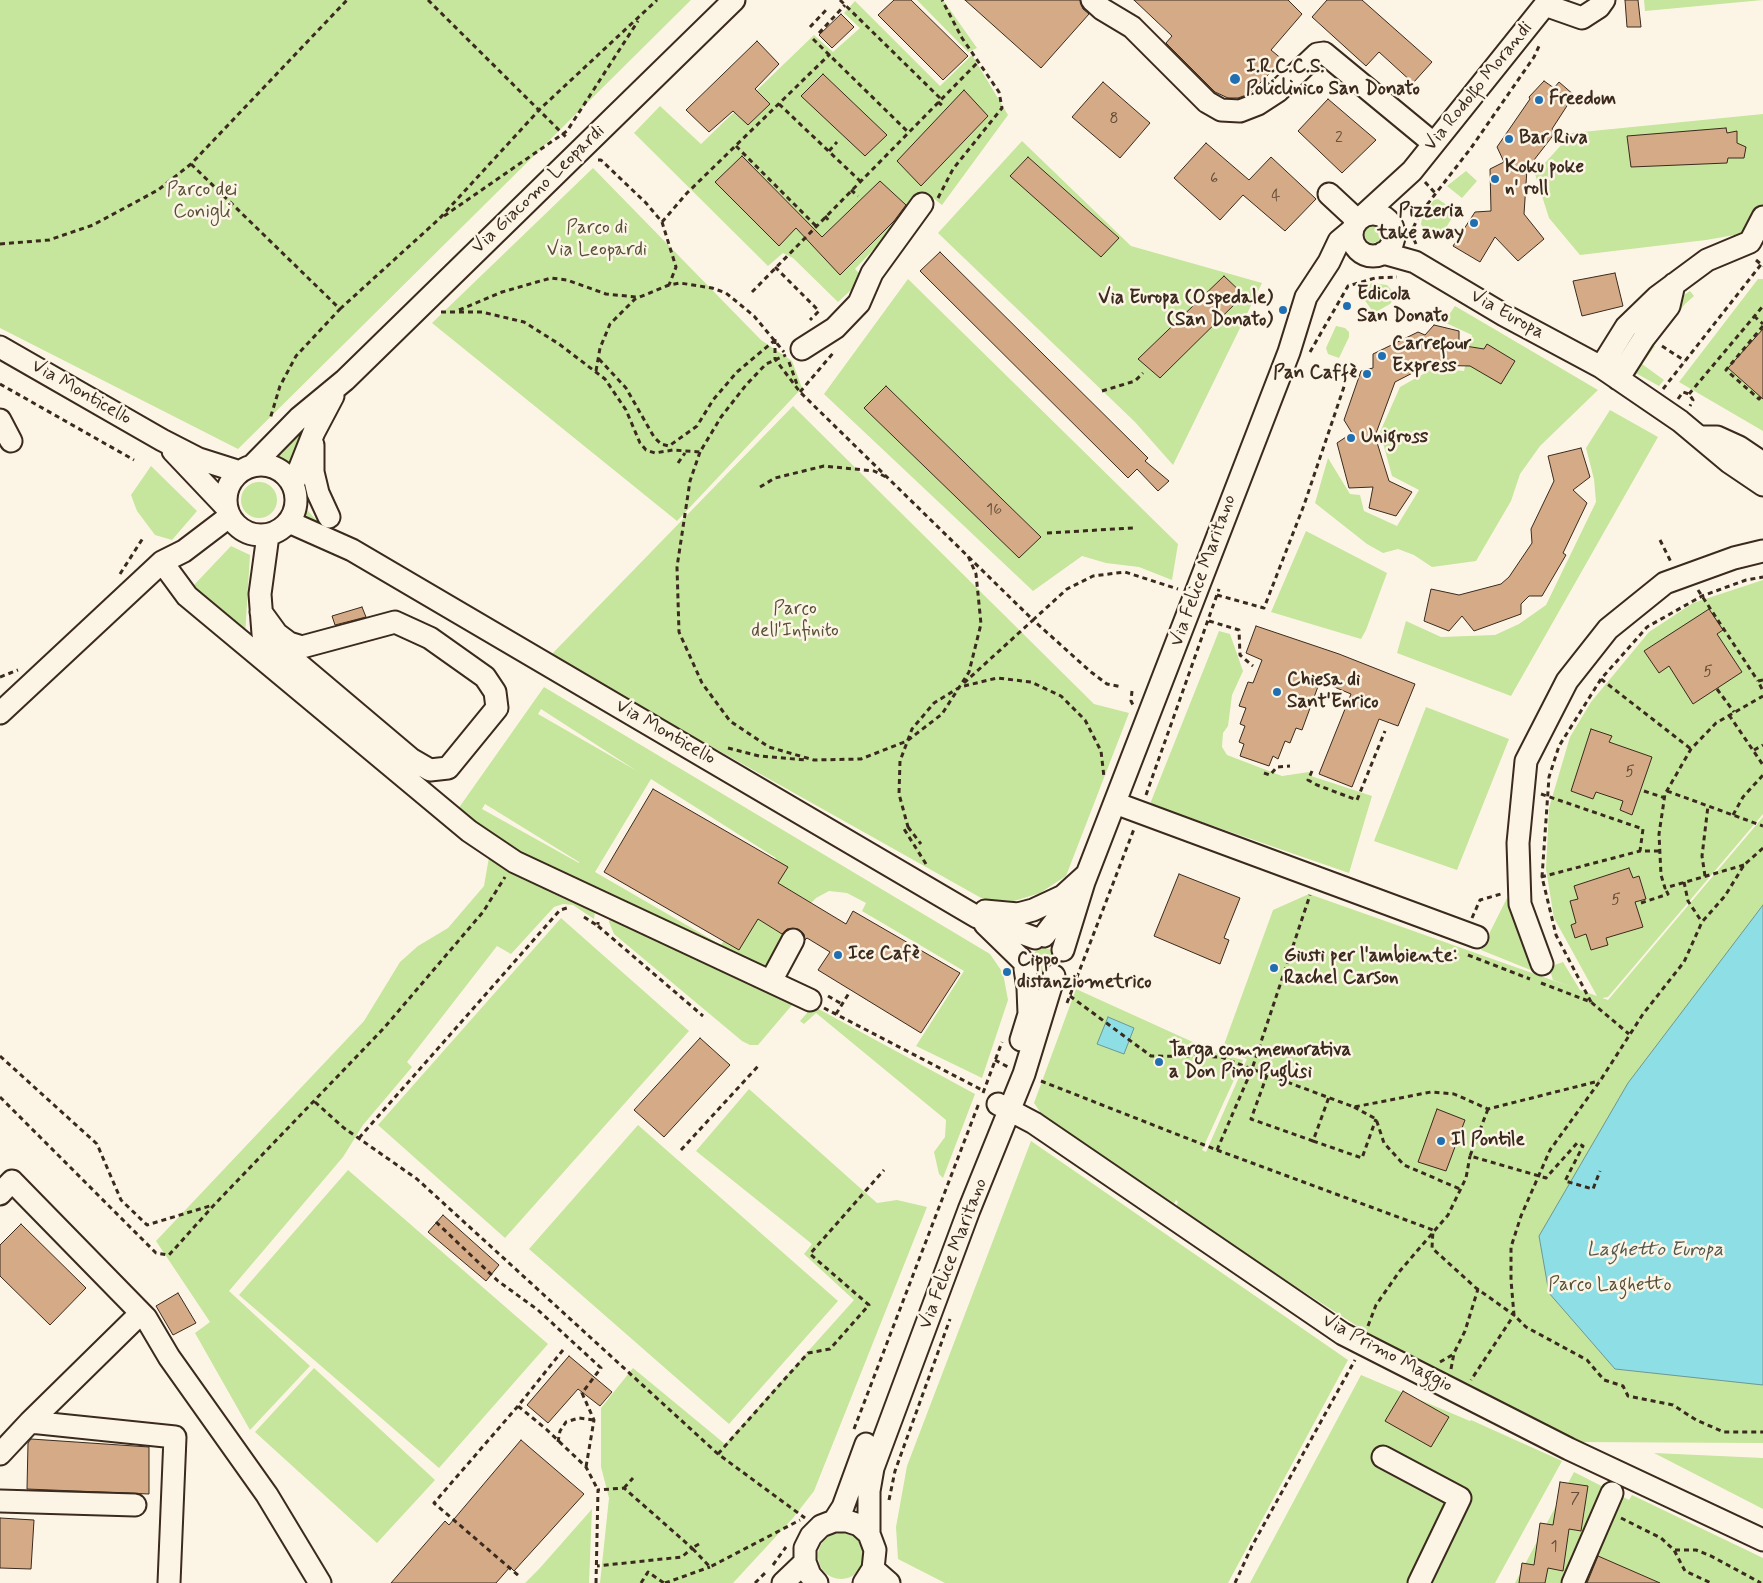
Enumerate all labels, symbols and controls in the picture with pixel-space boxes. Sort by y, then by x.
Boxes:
street label: Via Rodolfo Morandi [1420,18,1538,156]
place label: I.R.C.C.S. Policlinico San Donato [1246,57,1420,101]
marker: I.R.C.C.S. Policlinico San Donato [1228,72,1242,86]
place label: Freedom [1549,89,1616,111]
marker: Freedom [1533,94,1545,106]
house number: 8 [1109,110,1119,130]
street label: Via Giacomo Leopardi [468,121,610,259]
place label: Bar Riva [1519,128,1588,150]
house number: 2 [1335,129,1343,149]
marker: Bar Riva [1503,133,1515,145]
place label: Koku poke n' roll [1505,157,1584,201]
house number: 6 [1210,170,1218,190]
marker: Koku poke n' roll [1489,173,1501,185]
park label: Parco dei Conigli [167,180,237,224]
house number: 4 [1271,187,1281,207]
place label: Pizzeria take away [1377,201,1464,245]
marker: Pizzeria take away [1468,217,1480,229]
park label: Parco di Via Leopardi [547,218,647,262]
place label: Edicola San Donato [1357,284,1448,328]
street label: Via Europa [1466,285,1548,345]
place label: Via Europa (Ospedale) (San Donato) [1098,288,1273,332]
marker: Edicola San Donato [1341,300,1353,312]
marker: Via Europa (Ospedale) (San Donato) [1277,304,1289,316]
place label: Carrefour Express [1392,334,1472,378]
marker: Carrefour Express [1376,350,1388,362]
street label: Via Monticello [27,355,135,431]
place label: Pan Caffè [1273,363,1357,385]
marker: Pan Caffè [1361,368,1373,380]
place label: Unigross [1361,427,1428,449]
marker: Unigross [1345,432,1357,444]
street label: Via Felice Maritano [1166,492,1242,650]
house number: 16 [986,501,1002,521]
park label: Parco dell'Infinito [751,599,839,643]
house number: 5 [1703,663,1713,683]
place label: Chiesa di Sant'Enrico [1287,670,1379,714]
marker: Chiesa di Sant'Enrico [1271,686,1283,698]
street label: Via Monticello [611,695,719,771]
house number: 5 [1625,763,1635,783]
house number: 5 [1611,891,1621,911]
place label: Ice Cafè [848,944,920,966]
place label: Giusti per l'ambiente: Rachel Carson [1284,946,1458,990]
marker: Ice Cafè [832,949,844,961]
place label: Cippo distanziometrico [1017,950,1152,994]
marker: Giusti per l'ambiente: Rachel Carson [1268,962,1280,974]
marker: Cippo distanziometrico [1001,966,1013,978]
place label: Targa commemorativa a Don Pino Puglisi [1169,1040,1351,1084]
marker: Targa commemorativa a Don Pino Puglisi [1153,1056,1165,1068]
place label: Il Pontile [1451,1130,1525,1152]
marker: Il Pontile [1435,1135,1447,1147]
street label: Via Felice Maritano [915,1175,993,1333]
water label: Laghetto Europa [1587,1239,1723,1263]
park label: Parco Laghetto [1548,1275,1672,1297]
street label: Via Primo Maggio [1318,1310,1456,1398]
house number: 7 [1570,1490,1580,1510]
house number: 1 [1550,1538,1558,1558]

